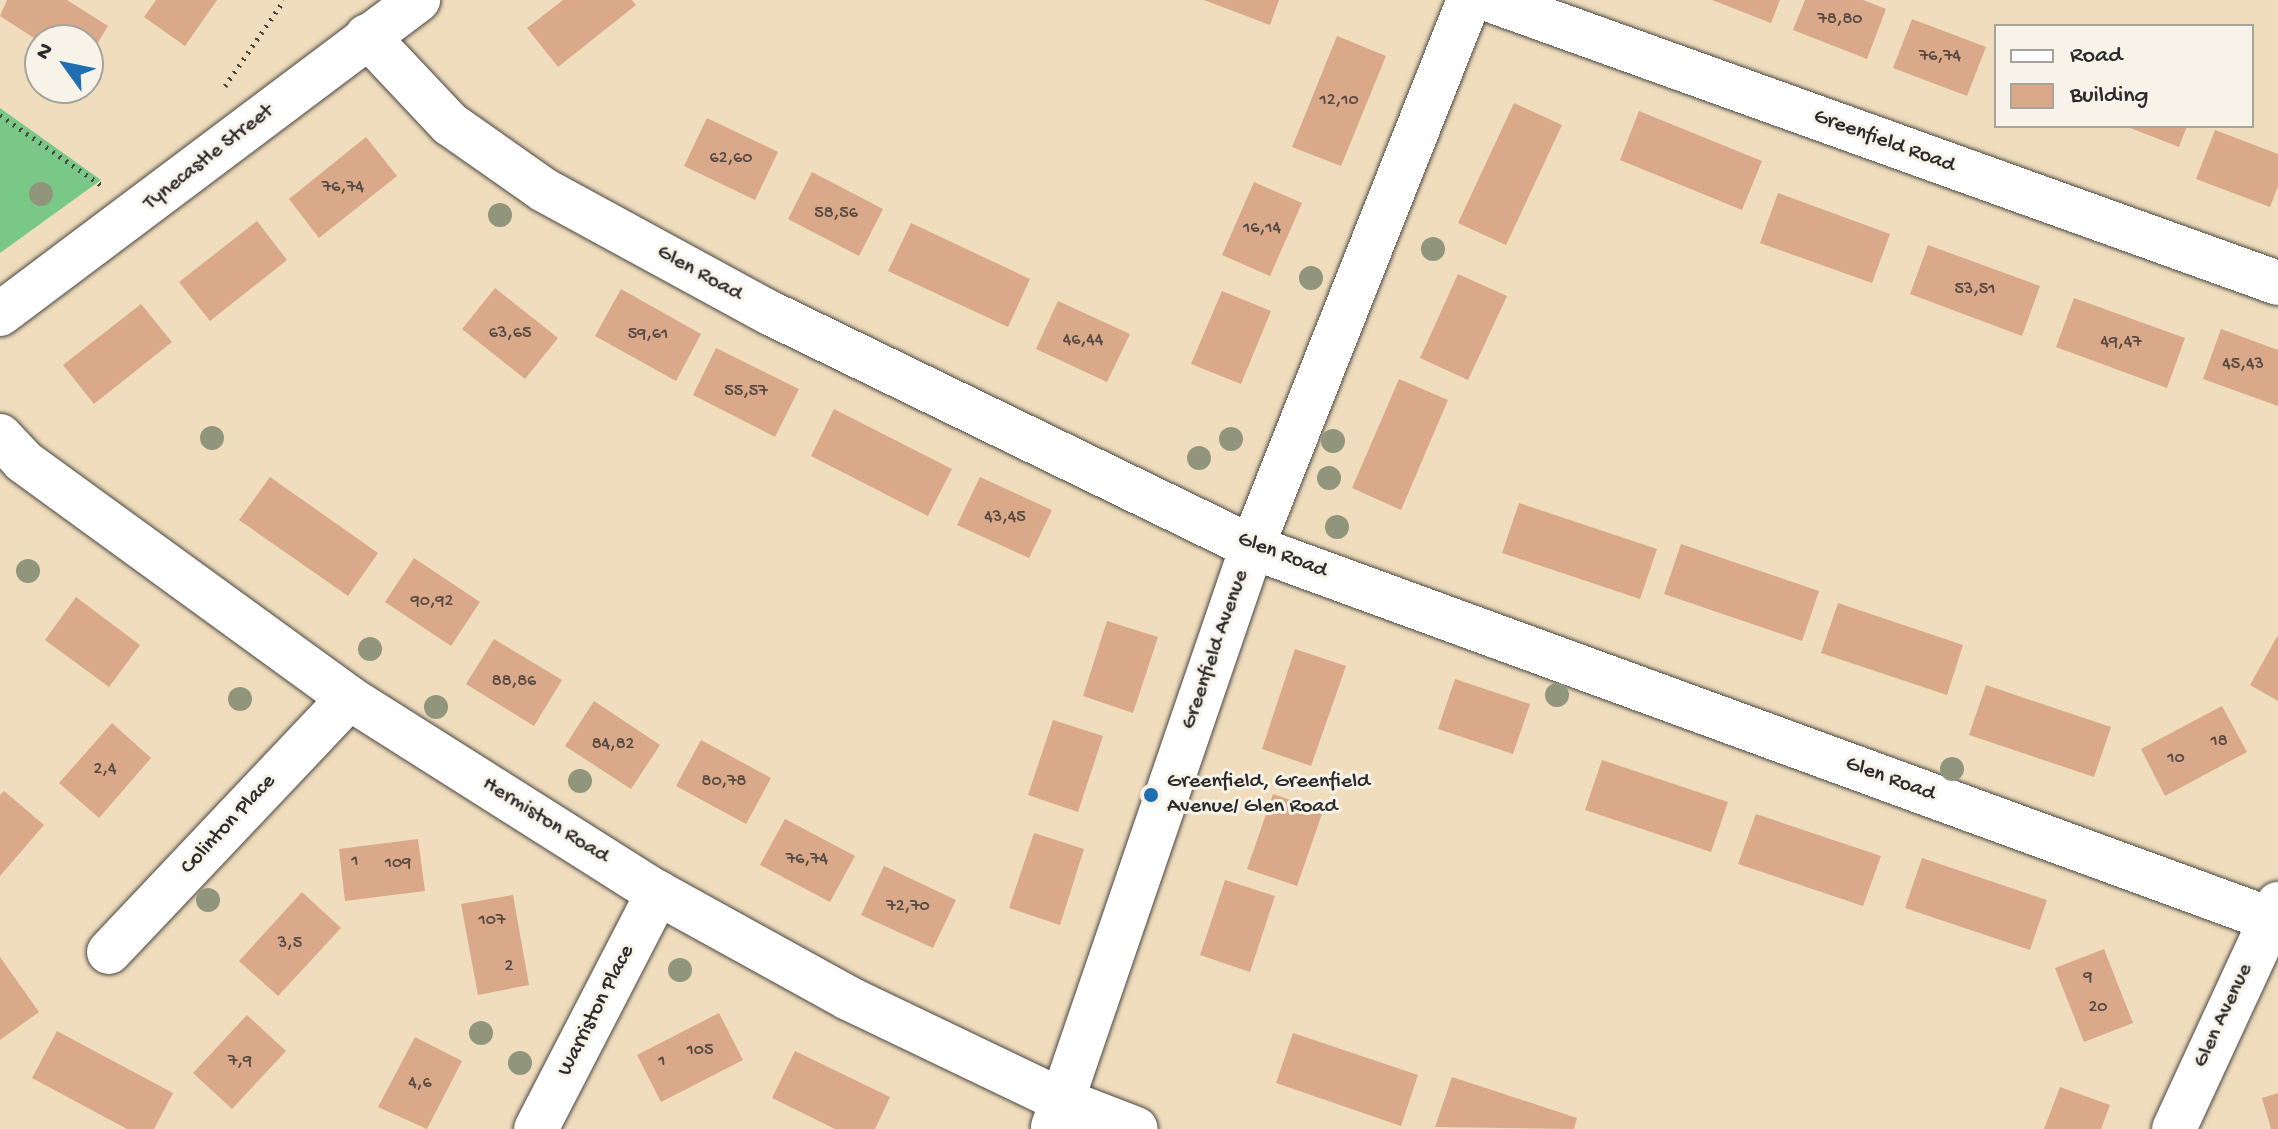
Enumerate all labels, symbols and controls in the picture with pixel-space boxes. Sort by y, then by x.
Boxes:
house number: 78,80 [1818,9,1862,31]
north arrow [24,24,104,104]
legend [1994,24,2254,128]
text: N [31,39,60,65]
text: Road [2070,42,2122,71]
house number: 76,74 [1919,46,1961,68]
text: Building [2070,82,2148,111]
house number: 12,10 [1319,90,1359,112]
street label: Tynecastle Street [139,99,279,217]
street label: Greenfield Road [1810,104,1958,180]
house number: 62,60 [710,148,752,170]
house number: 76,74 [322,177,364,199]
house number: 58,56 [814,203,858,225]
house number: 16,14 [1243,218,1281,240]
street label: Glen Road [652,240,746,308]
house number: 53,51 [1954,279,1996,301]
house number: 63,65 [489,323,531,345]
house number: 59,61 [628,324,668,346]
house number: 46,44 [1063,330,1103,352]
house number: 49,47 [2100,332,2142,354]
house number: 45,43 [2222,354,2264,376]
house number: 55,57 [724,381,768,403]
house number: 43,45 [984,507,1026,529]
street label: Glen Road [1233,527,1331,585]
street label: Greenfield Avenue [1176,567,1256,733]
house number: 90,92 [411,591,453,613]
house number: 88,86 [492,671,536,693]
house number: 18 [2210,731,2228,753]
house number: 84,82 [592,734,634,756]
house number: 10 [2167,748,2185,770]
street label: Glen Road [1841,752,1939,808]
house number: 2,4 [94,759,116,781]
street label: Colinton Place [176,769,282,881]
place label: Greenfield, Greenfield Avenue/ Glen Road [1167,769,1370,820]
house number: 80,78 [702,771,746,793]
street label: Hermiston Road [477,772,613,870]
marker: Greenfield, Greenfield Avenue/ Glen Road [1142,786,1160,804]
house number: 76,74 [786,849,828,871]
house number: 1 [351,851,359,873]
house number: 109 [385,853,411,875]
house number: 72,70 [886,896,930,918]
house number: 107 [479,910,505,932]
house number: 3,5 [278,933,302,955]
street label: Warriston Place [553,941,641,1081]
house number: 2 [505,956,513,978]
street label: Glen Avenue [2188,960,2260,1072]
house number: 9 [2083,967,2093,989]
house number: 20 [2088,997,2108,1019]
house number: 105 [687,1040,713,1062]
house number: 7,9 [228,1051,252,1073]
house number: 1 [658,1051,666,1073]
house number: 4,6 [408,1073,432,1095]

